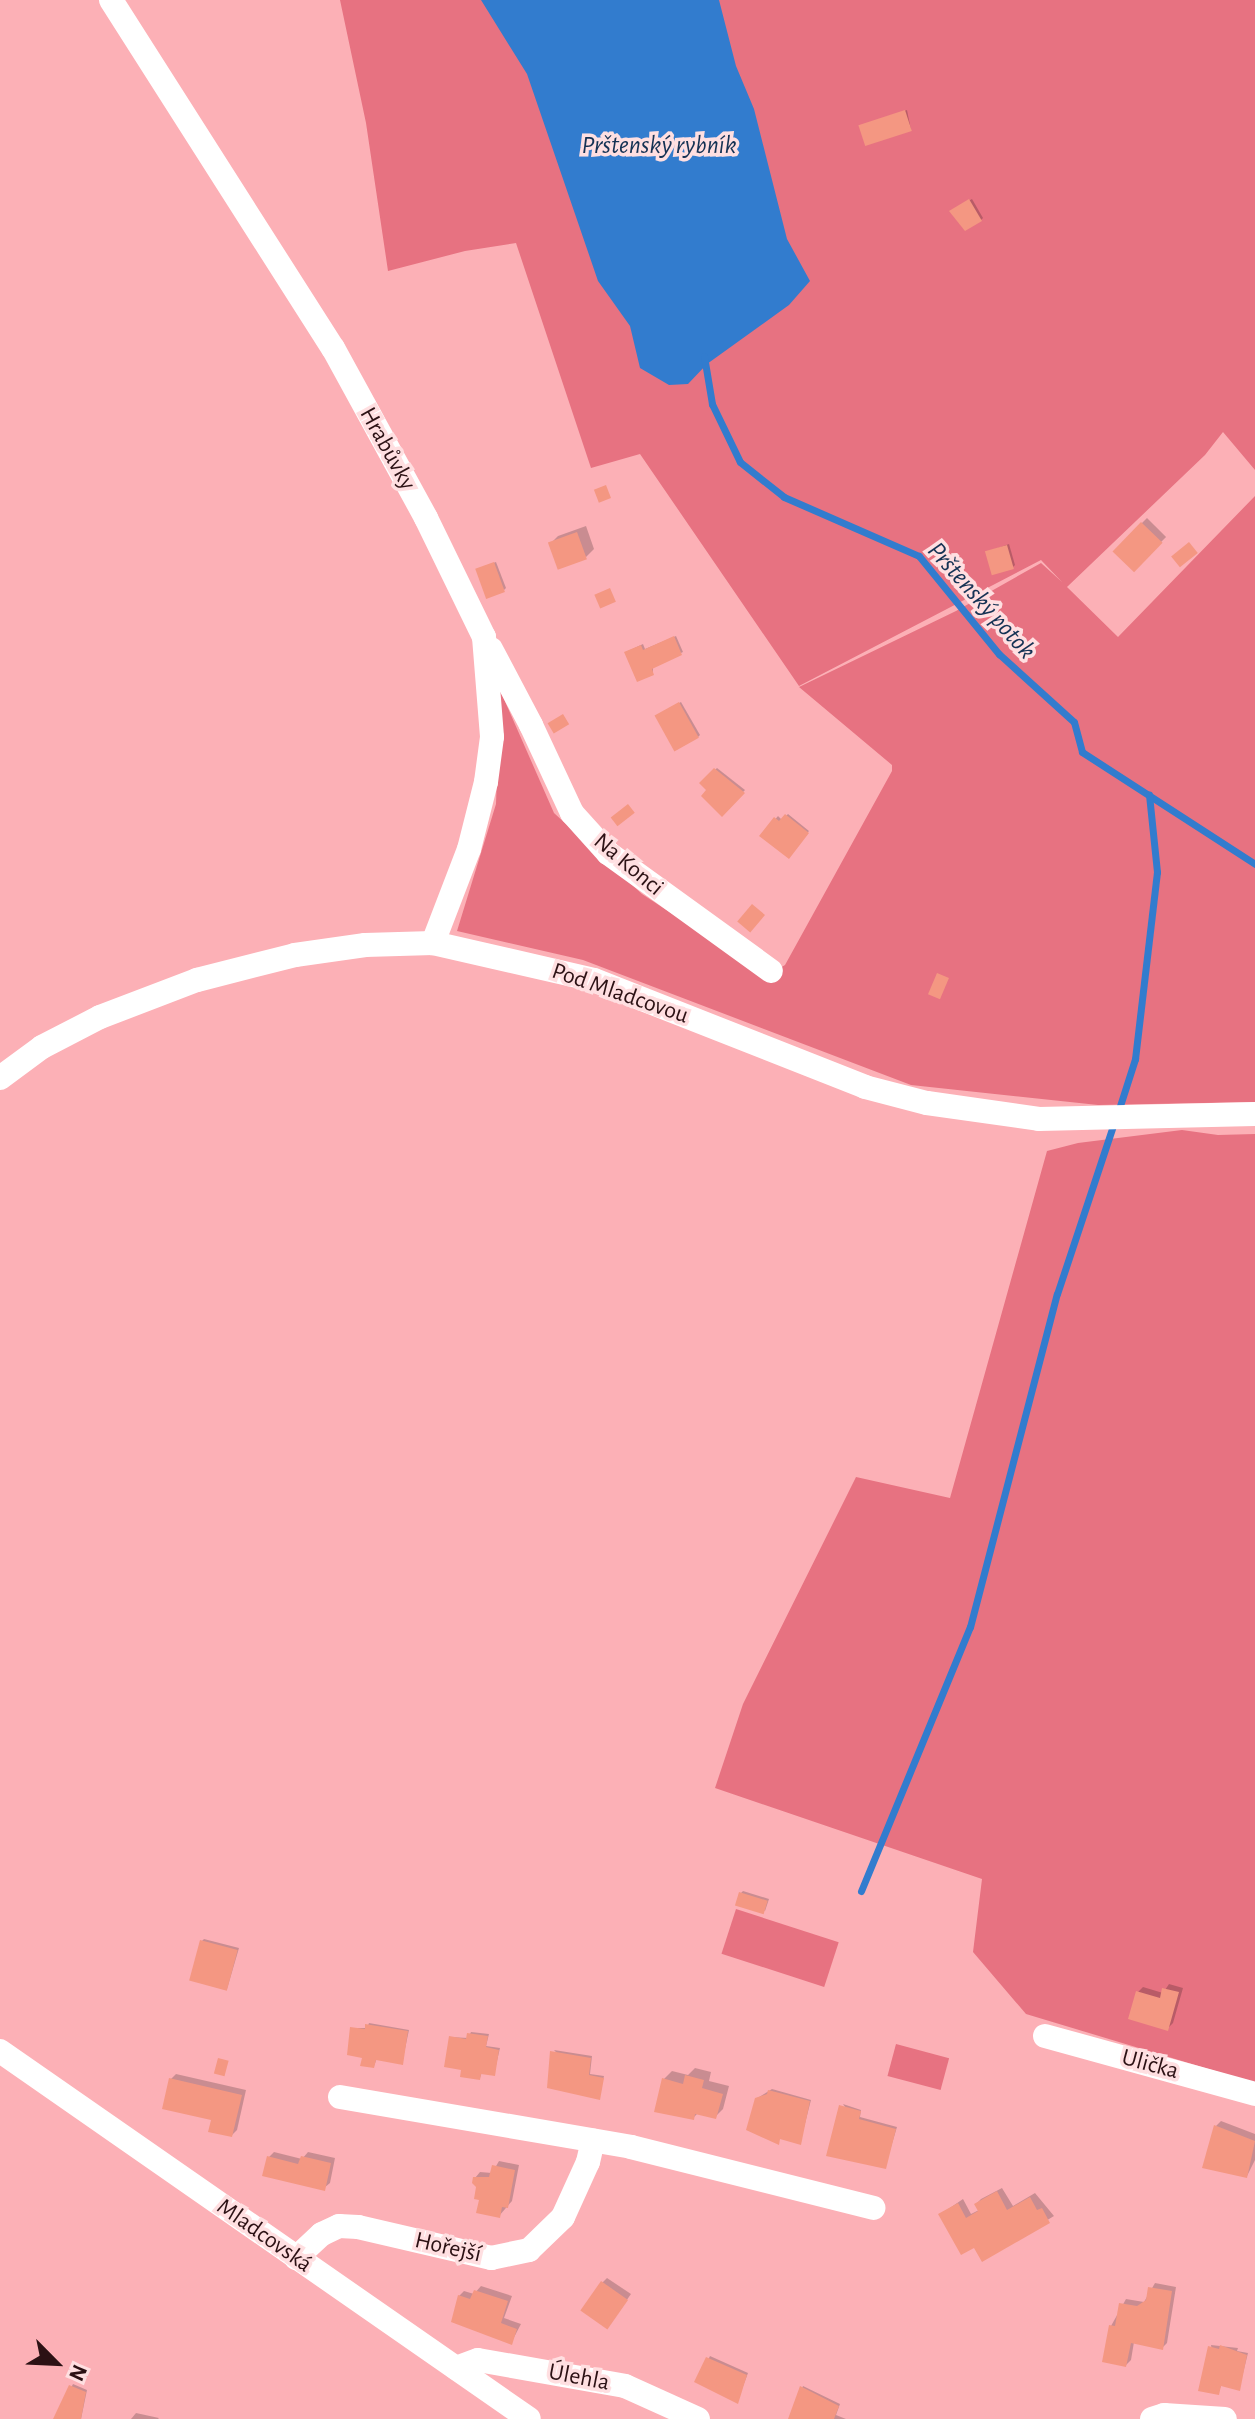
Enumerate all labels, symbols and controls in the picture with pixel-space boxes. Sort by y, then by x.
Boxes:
water label: Prštenský rybník [581,130,737,162]
street label: Hrabůvky [352,402,422,496]
water label: Prštenský potok [920,536,1042,666]
street label: Na Konci [587,827,669,903]
street label: Pod Mladcovou [548,957,692,1031]
street label: Ulička [1118,2044,1182,2086]
street label: Mladcovská [211,2193,317,2279]
street label: Hořejší [412,2226,484,2270]
north arrow [16,2323,96,2403]
street label: Úlehla [546,2358,612,2398]
text: N [65,2361,91,2384]

